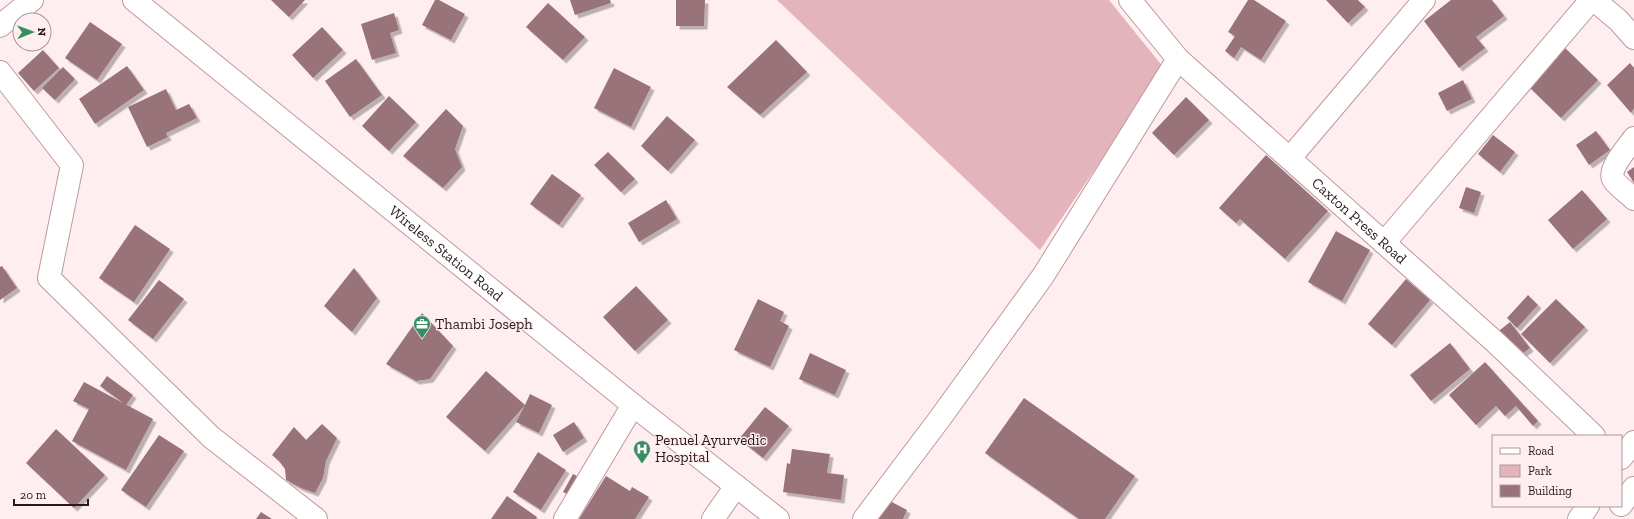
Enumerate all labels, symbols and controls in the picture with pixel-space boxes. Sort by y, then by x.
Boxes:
north arrow [12,12,52,52]
text: N [35,28,48,37]
street label: Caxton Press Road [1308,174,1411,268]
street label: Wireless Station Road [385,202,507,305]
office icon: Thambi Joseph [412,314,432,339]
place label: Thambi Joseph [435,315,533,333]
place label: Penuel Ayurvedic Hospital [655,431,767,466]
legend [1492,435,1622,507]
hospital icon: Penuel Ayurvedic Hospital [632,439,652,464]
text: Road [1528,444,1554,458]
text: Park [1528,464,1553,478]
scale bar [14,481,88,507]
text: Building [1528,484,1572,498]
text: 20 m [20,488,47,502]

